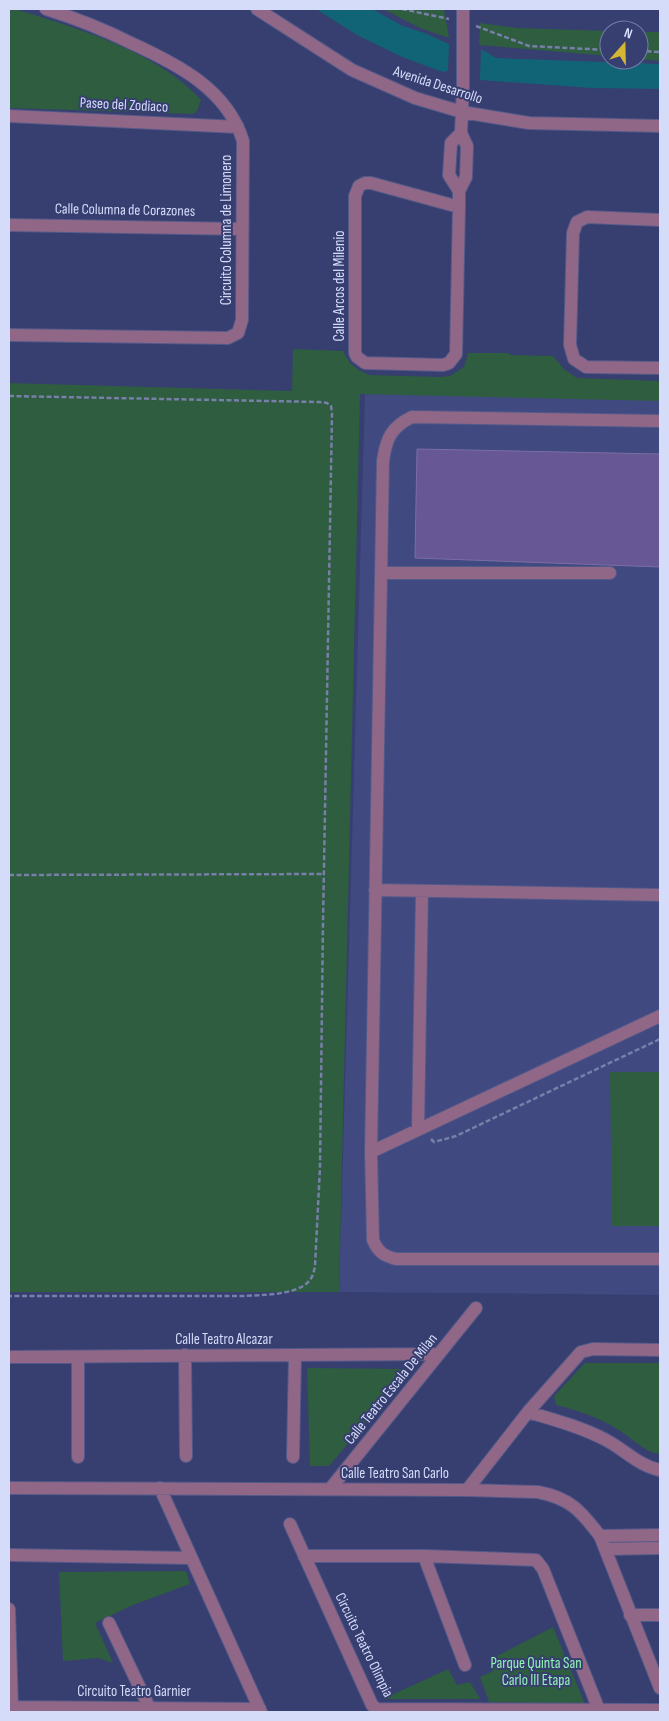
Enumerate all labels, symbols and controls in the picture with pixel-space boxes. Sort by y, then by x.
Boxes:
north arrow [599,20,649,70]
text: N [622,24,635,43]
street label: Avenida Desarrollo [390,61,485,108]
street label: Paseo del Zodiaco [79,93,169,117]
street label: Circuito Columna de Limonero [217,155,236,305]
street label: Calle Columna de Corazones [55,199,195,221]
street label: Calle Arcos del Milenio [330,231,349,341]
street label: Calle Teatro Alcazar [175,1330,273,1349]
street label: Calle Teatro Escala De Milan [340,1330,442,1448]
street label: Calle Teatro San Carlo [341,1464,449,1483]
street label: Circuito Teatro Olimpia [330,1590,398,1701]
park label: Parque Quinta San Carlo III Etapa [490,1654,582,1690]
street label: Circuito Teatro Garnier [77,1682,191,1701]

